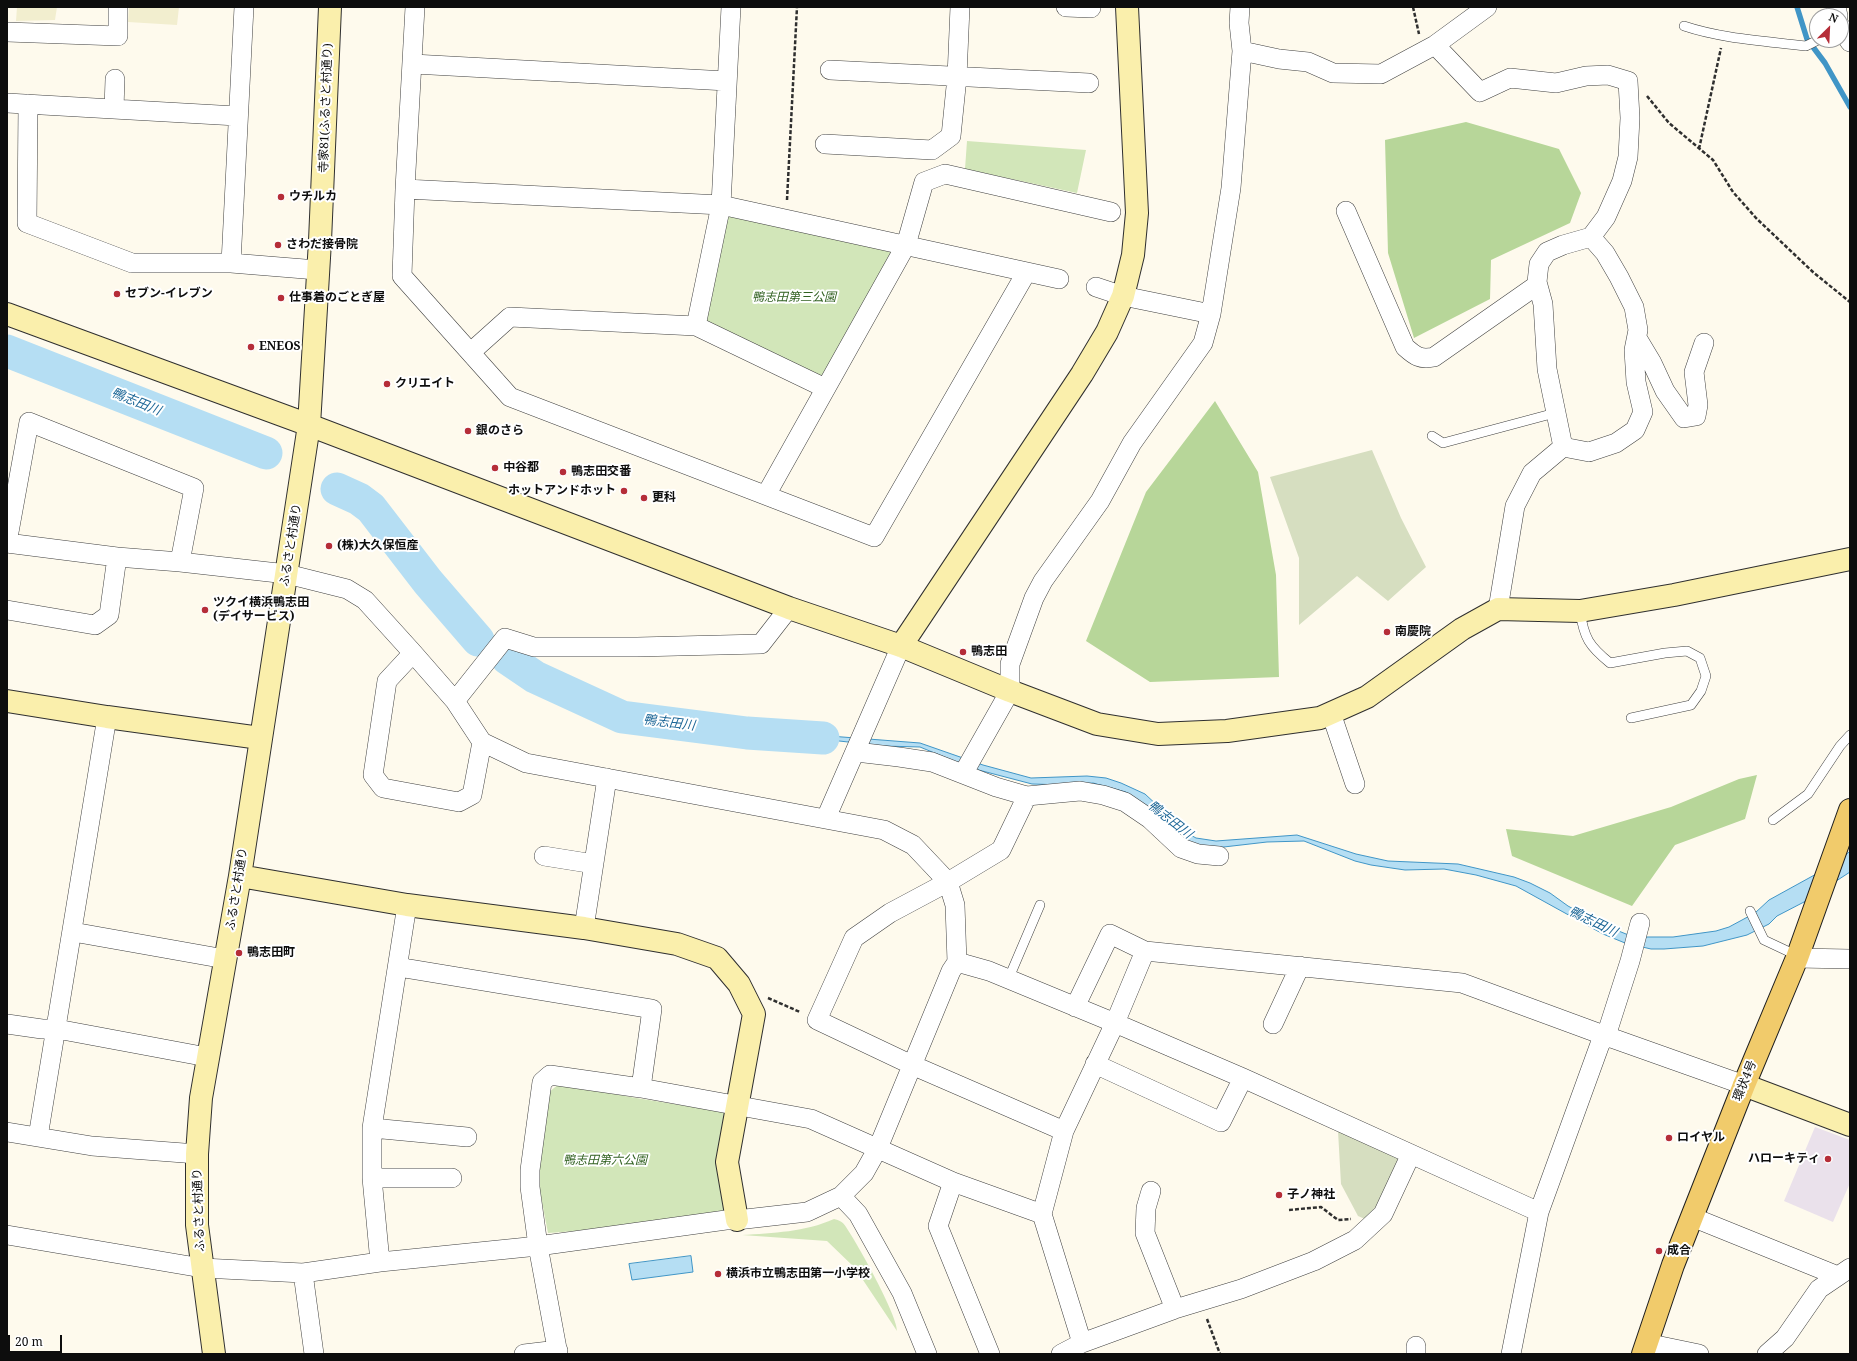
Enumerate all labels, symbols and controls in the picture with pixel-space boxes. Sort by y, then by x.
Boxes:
north arrow [1809,8,1849,48]
text: N [1827,9,1841,26]
street label: 寺家81(ふるさと村通り) [317,43,335,173]
place label: ウチルカ [289,190,337,204]
marker: ウチルカ [276,192,286,202]
place label: さわだ接骨院 [286,238,358,252]
marker: さわだ接骨院 [273,240,283,250]
place label: セブン-イレブン [125,287,213,301]
marker: セブン-イレブン [112,289,122,299]
place label: 仕事着のごとぎ屋 [289,291,385,305]
park label: 鴨志田第三公園 [752,291,836,305]
marker: 仕事着のごとぎ屋 [276,293,286,303]
place label: ENEOS [259,340,301,354]
marker: ENEOS [246,342,256,352]
place label: クリエイト [395,377,455,391]
marker: クリエイト [382,379,392,389]
water label: 鴨志田川 [109,385,163,419]
place label: 銀のさら [476,424,524,438]
marker: 銀のさら [463,426,473,436]
place label: 中谷都 [503,461,539,475]
marker: 中谷都 [490,463,500,473]
place label: 鴨志田交番 [571,465,631,479]
marker: 鴨志田交番 [558,467,568,477]
place label: ホットアンドホット [508,484,616,498]
marker: ホットアンドホット [619,486,629,496]
place label: 更科 [652,491,676,505]
marker: 更科 [639,493,649,503]
street label: ふるさと村通り [277,502,305,588]
place label: (株)大久保恒産 [337,539,419,553]
marker: (株)大久保恒産 [324,541,334,551]
place label: ツクイ横浜鴨志田 (デイサービス) [213,596,309,624]
marker: ツクイ横浜鴨志田 (デイサービス) [200,605,210,615]
place label: 南慶院 [1395,625,1431,639]
marker: 南慶院 [1382,627,1392,637]
place label: 鴨志田 [971,645,1007,659]
marker: 鴨志田 [958,647,968,657]
water label: 鴨志田川 [642,712,696,734]
water label: 鴨志田川 [1145,798,1195,842]
street label: ふるさと村通り [223,846,251,932]
water label: 鴨志田川 [1566,904,1620,940]
place label: 鴨志田町 [247,946,295,960]
marker: 鴨志田町 [234,948,244,958]
street label: 環状4号 [1730,1059,1760,1103]
place label: ロイヤル [1677,1131,1725,1145]
marker: ロイヤル [1664,1133,1674,1143]
place label: ハローキティ [1748,1152,1820,1166]
park label: 鴨志田第六公園 [563,1154,647,1168]
marker: ハローキティ [1823,1154,1833,1164]
street label: ふるさと村通り [190,1168,208,1252]
place label: 子ノ神社 [1287,1188,1335,1202]
marker: 子ノ神社 [1274,1190,1284,1200]
place label: 成合 [1667,1244,1691,1258]
marker: 成合 [1654,1246,1664,1256]
place label: 横浜市立鴨志田第一小学校 [726,1267,870,1281]
marker: 横浜市立鴨志田第一小学校 [713,1269,723,1279]
scale bar [10,1327,64,1353]
text: 20 m [15,1333,43,1350]

